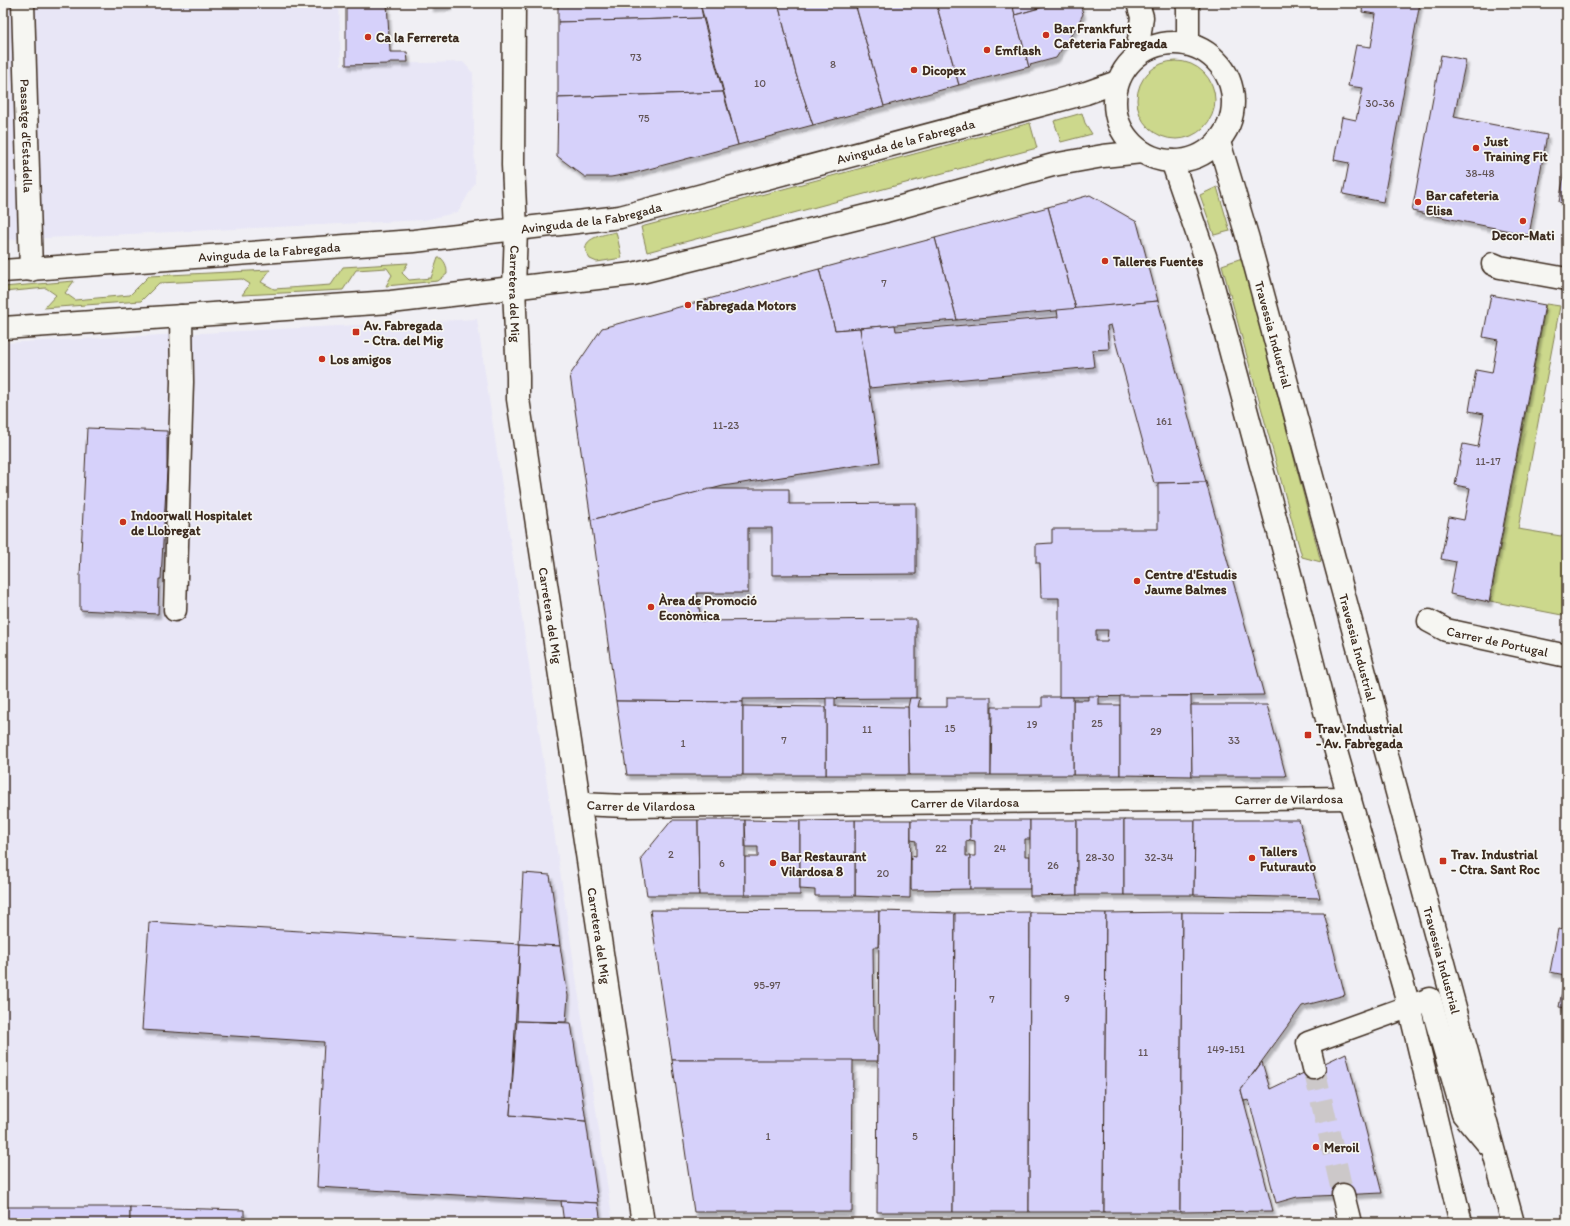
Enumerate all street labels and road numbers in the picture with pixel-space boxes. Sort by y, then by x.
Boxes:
street label: Passatge d'Estadella [17,79,36,193]
street label: Avinguda de la Fabregada [835,116,977,167]
street label: Avinguda de la Fabregada [520,199,664,236]
street label: Avinguda de la Fabregada [198,239,341,265]
street label: Carretera del Mig [506,245,523,343]
street label: Travessia Industrial [1252,279,1295,390]
street label: Carretera del Mig [536,566,565,665]
street label: Travessia Industrial [1336,592,1379,703]
street label: Carrer de Portugal [1445,623,1550,660]
street label: Carrer de Vilardosa [1235,791,1344,807]
street label: Carrer de Vilardosa [911,795,1020,811]
street label: Carrer de Vilardosa [586,797,696,814]
street label: Carretera del Mig [584,886,614,985]
street label: Travessia Industrial [1420,905,1463,1016]

